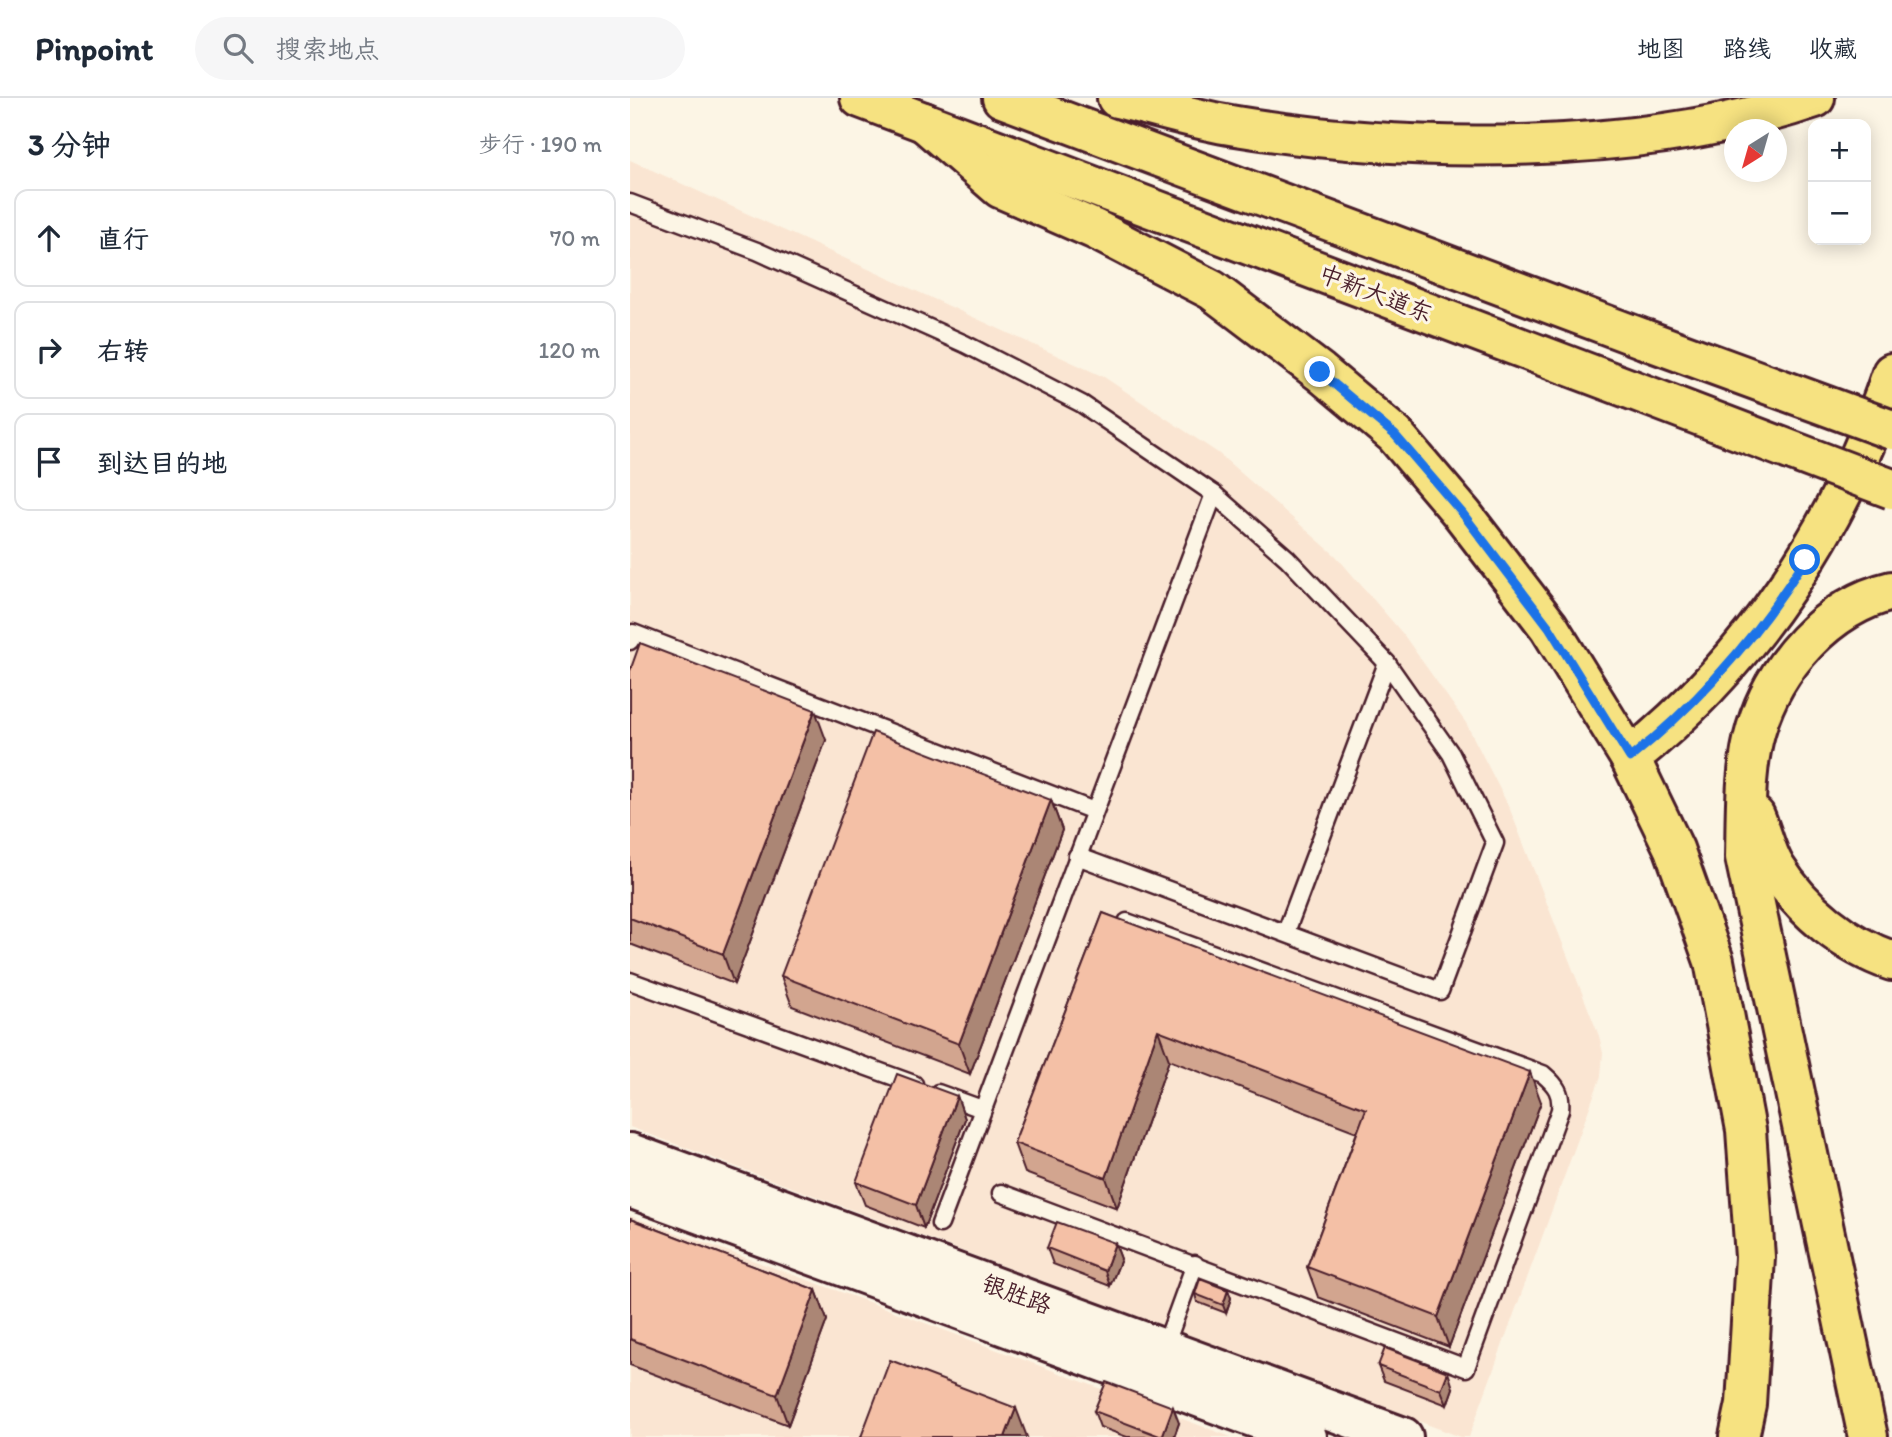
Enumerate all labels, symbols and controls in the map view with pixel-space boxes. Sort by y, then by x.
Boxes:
search box [195,17,685,80]
text: Pinpoint [35,29,153,68]
icon: search [219,29,257,67]
text: 搜索地点 [275,33,380,65]
text: 地图 [1637,34,1685,63]
text: 路线 [1723,34,1771,63]
text: 收藏 [1809,34,1857,63]
north arrow [1724,119,1787,182]
map controls [1808,119,1871,245]
button: + [1808,119,1871,182]
text: 3 分钟 [28,126,111,163]
text: 步行 · 190 m [479,130,602,158]
button: − [1808,182,1871,245]
icon: ahead [30,219,68,257]
text: 直行 [97,223,149,255]
text: 70 m [550,224,600,252]
street label: 中新大道东 [1315,258,1437,328]
icon: right [30,331,68,369]
text: 右转 [97,335,149,367]
text: 120 m [539,336,600,364]
route end [1304,356,1335,387]
icon: arrive [30,443,68,481]
text: 到达目的地 [97,447,227,479]
route start [1789,544,1820,575]
street label: 银胜路 [978,1268,1056,1320]

